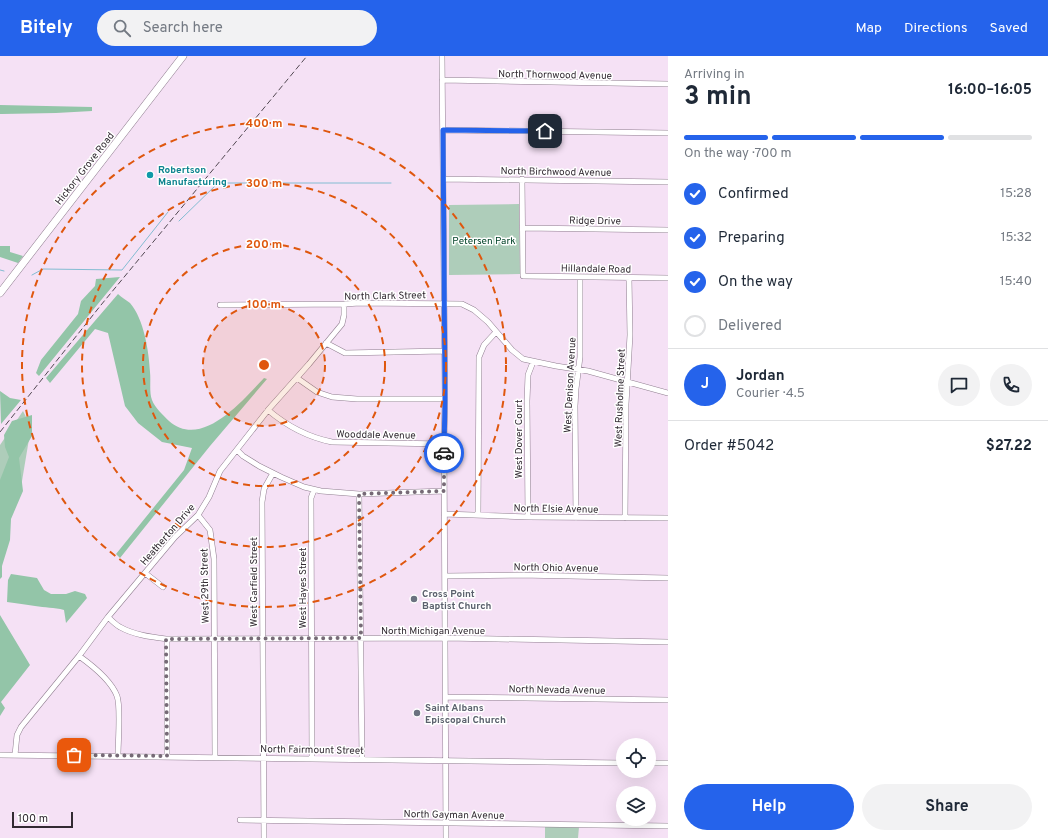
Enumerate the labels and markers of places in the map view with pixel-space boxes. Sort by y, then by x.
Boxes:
pin [528,114,562,148]
place label: Robertson Manufacturing [158,164,227,189]
marker: Robertson Manufacturing [145,170,155,180]
centre of rings [257,358,271,372]
place label: Cross Point Baptist Church [422,588,492,613]
marker: Cross Point Baptist Church [409,594,419,604]
place label: Saint Albans Episcopal Church [425,702,506,727]
marker: Saint Albans Episcopal Church [412,708,422,718]
pin [57,738,91,772]

